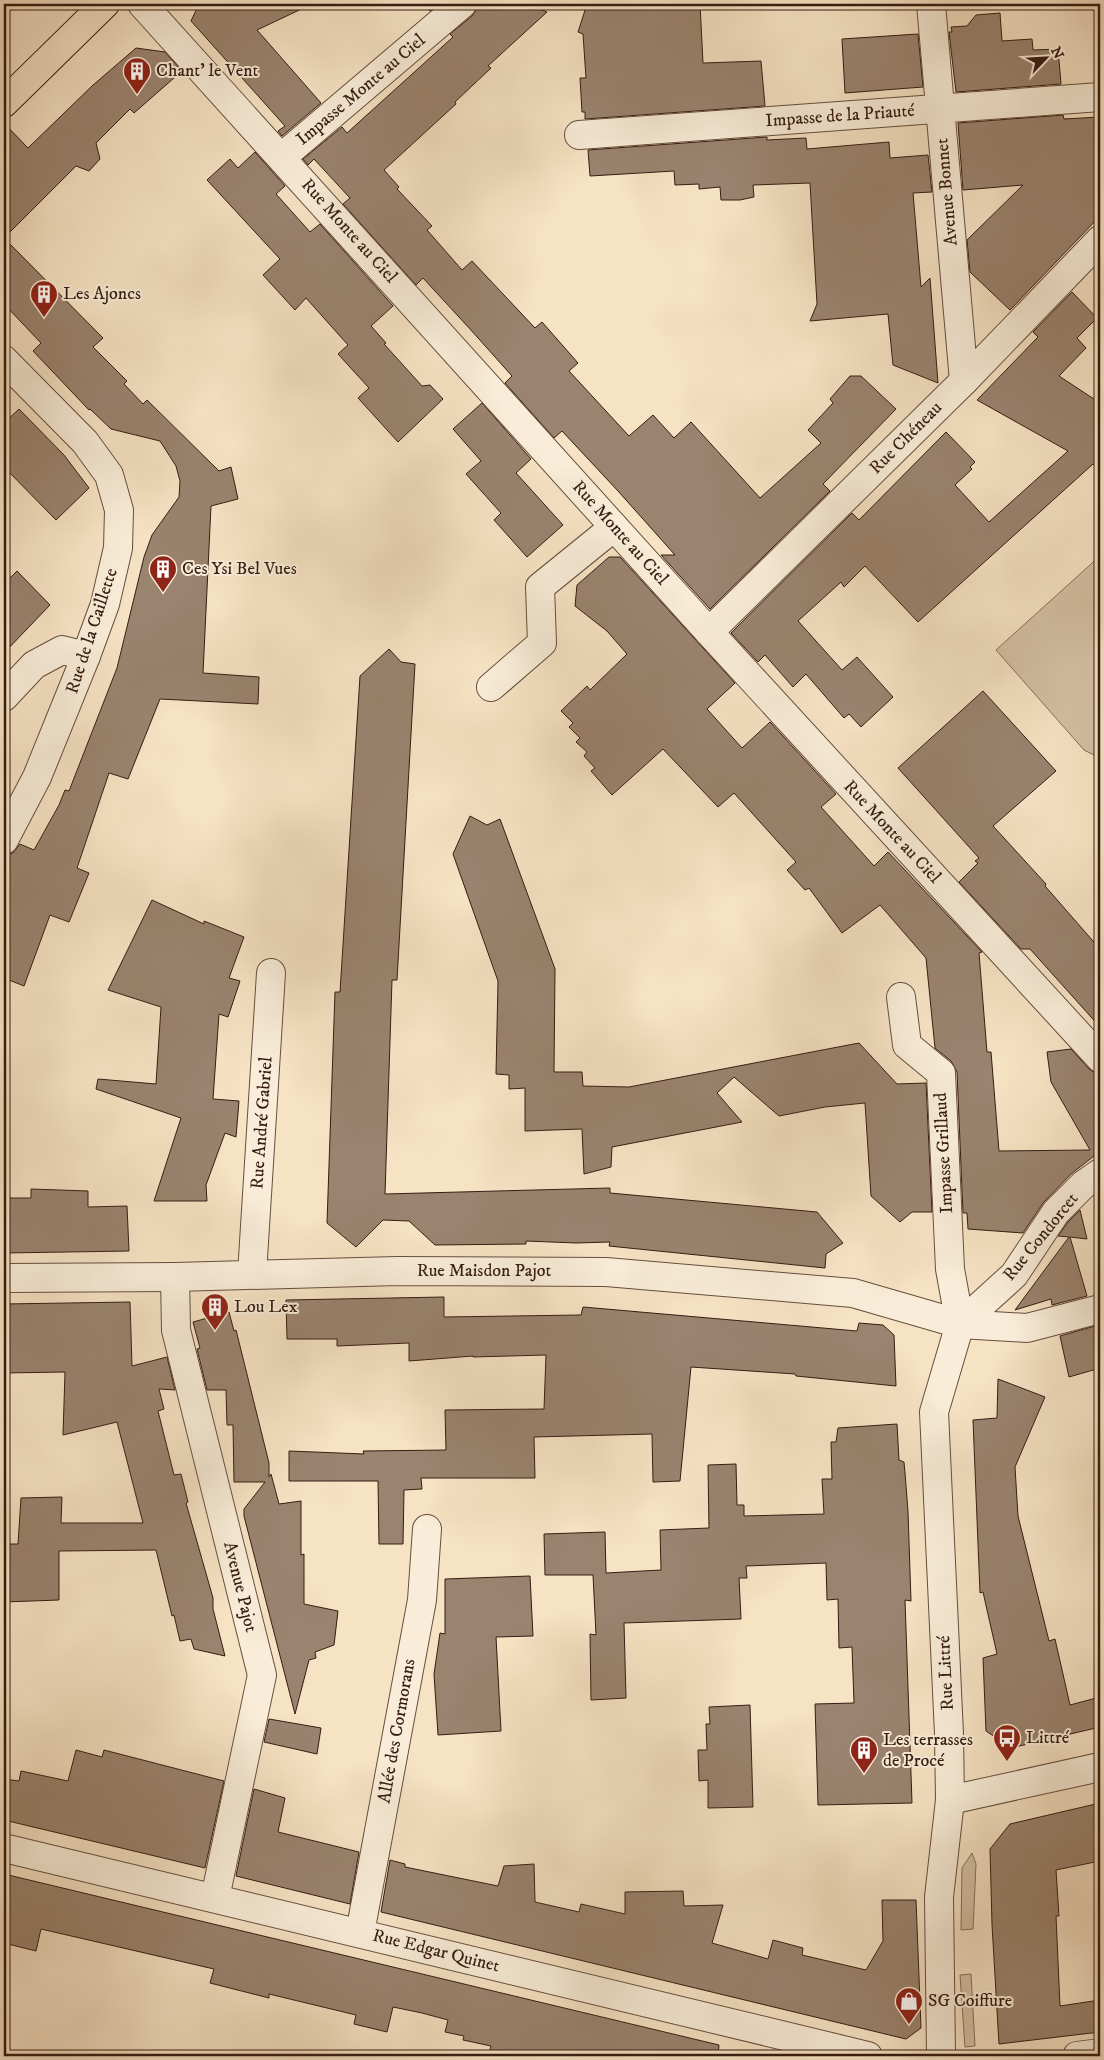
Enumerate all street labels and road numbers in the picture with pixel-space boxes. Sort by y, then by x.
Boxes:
street label: Impasse Monte au Ciel [292,29,431,150]
street label: Impasse de la Priauté [765,100,916,132]
street label: Avenue Bonnet [931,137,963,247]
street label: Rue Monte au Ciel [296,174,402,288]
street label: Rue Chéneau [865,397,947,479]
street label: Rue Monte au Ciel [567,476,673,590]
street label: Rue de la Caillette [61,565,123,697]
street label: Rue Monte au Ciel [839,776,946,889]
street label: Rue André Gabriel [246,1056,278,1190]
street label: Impasse Grillaud [930,1092,958,1214]
street label: Rue Condorcet [999,1188,1083,1286]
street label: Rue Maisdon Pajot [417,1260,552,1282]
street label: Avenue Pajot [218,1539,262,1635]
street label: Rue Littré [933,1634,959,1711]
street label: Allée des Cormorans [373,1657,421,1805]
street label: Rue Edgar Quinet [370,1925,502,1977]

